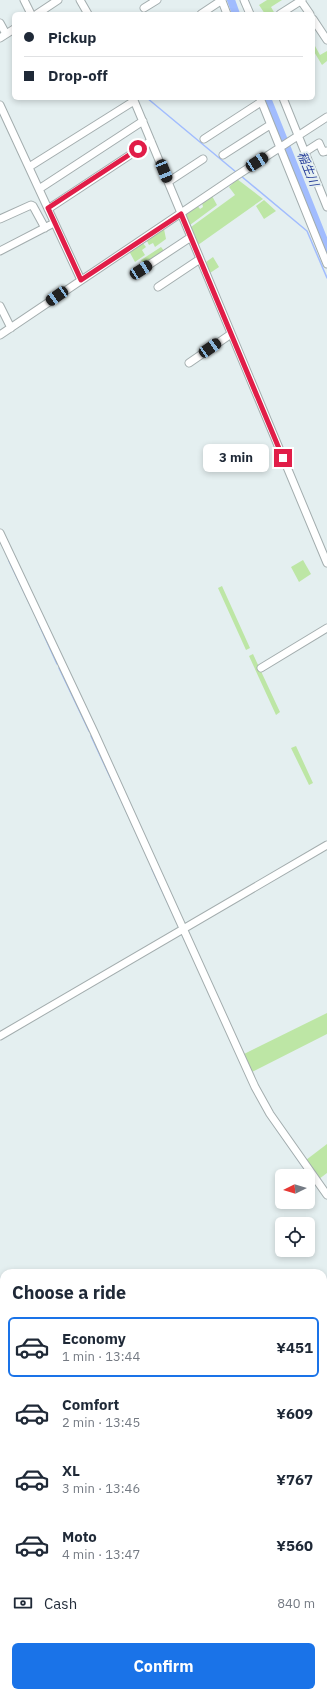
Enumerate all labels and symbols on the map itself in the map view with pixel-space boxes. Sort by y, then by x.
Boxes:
route start [129,140,147,158]
water label: 稲生川 [295,149,323,190]
car [244,150,270,174]
car [154,158,174,184]
car [128,258,154,282]
car [44,284,70,308]
car [197,336,223,360]
callout: 3 min [203,444,269,472]
route end [274,449,292,467]
north arrow [275,1169,315,1209]

